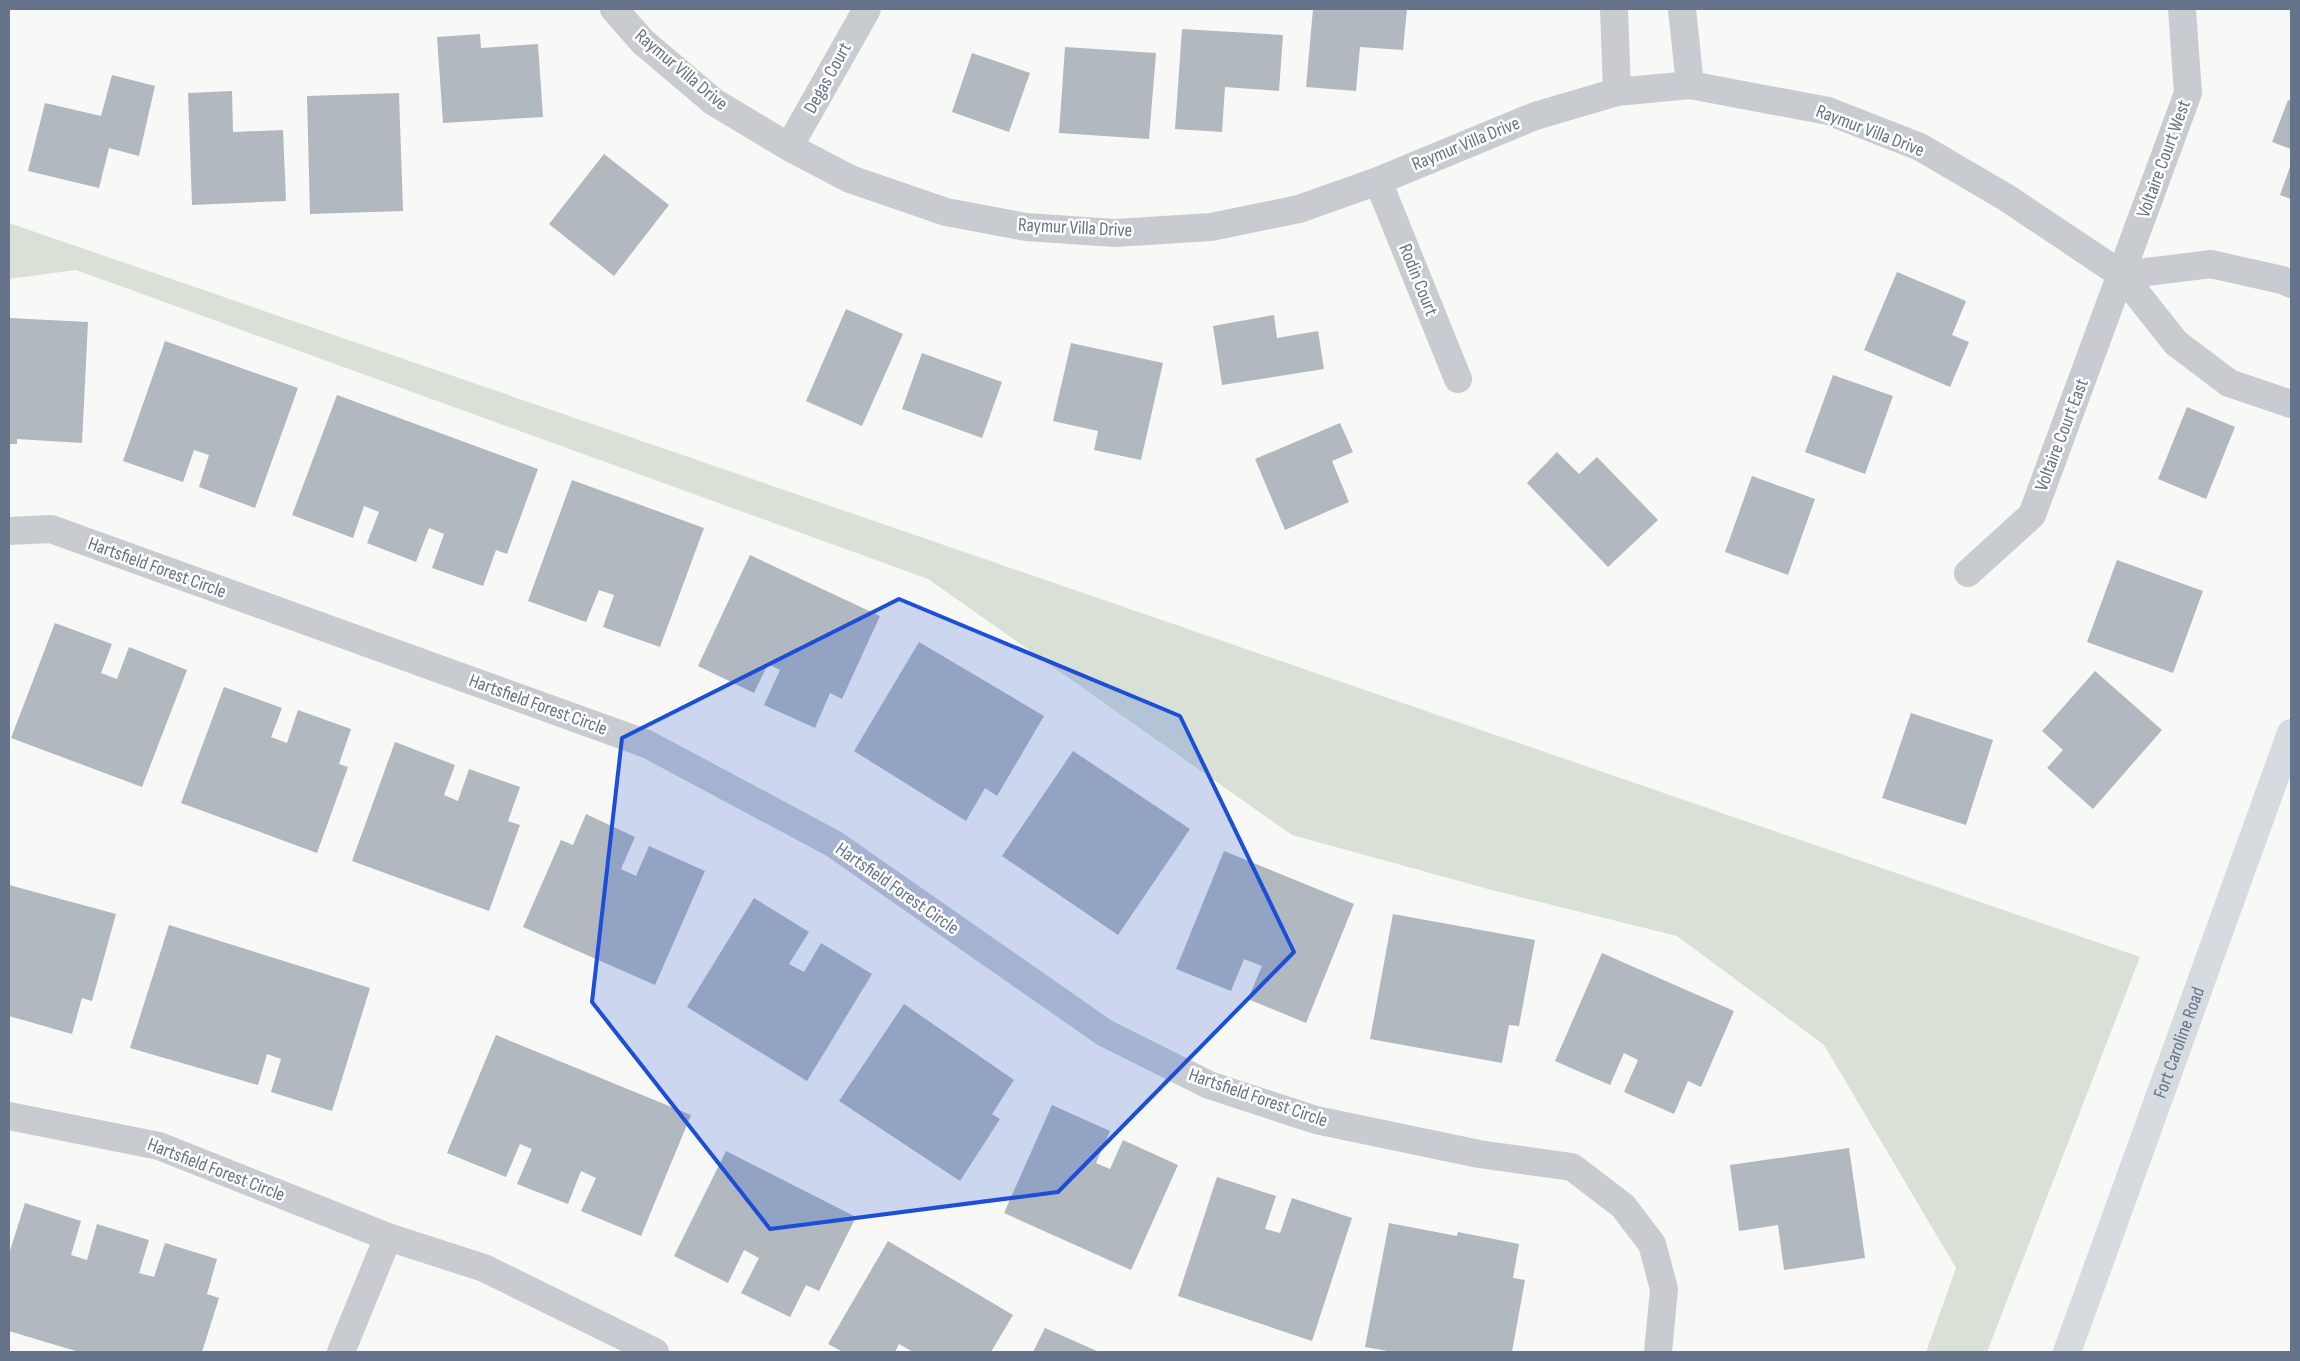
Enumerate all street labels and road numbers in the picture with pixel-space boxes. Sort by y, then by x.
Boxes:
street label: Raymur Villa Drive [630,24,732,116]
street label: Degas Court [799,38,857,118]
street label: Voltaire Court West [2132,97,2196,221]
street label: Raymur Villa Drive [1813,100,1927,162]
street label: Raymur Villa Drive [1409,112,1523,176]
street label: Raymur Villa Drive [1017,214,1133,242]
street label: Rodin Court [1393,241,1443,319]
street label: Voltaire Court East [2030,375,2094,494]
street label: Hartsfield Forest Circle [85,532,229,604]
street label: Hartsfield Forest Circle [466,669,610,741]
street label: Hartsfield Forest Circle [831,838,963,940]
street label: Fort Caroline Road [2148,984,2210,1101]
street label: Hartsfield Forest Circle [1185,1063,1331,1133]
street label: Hartsfield Forest Circle [144,1133,288,1207]

